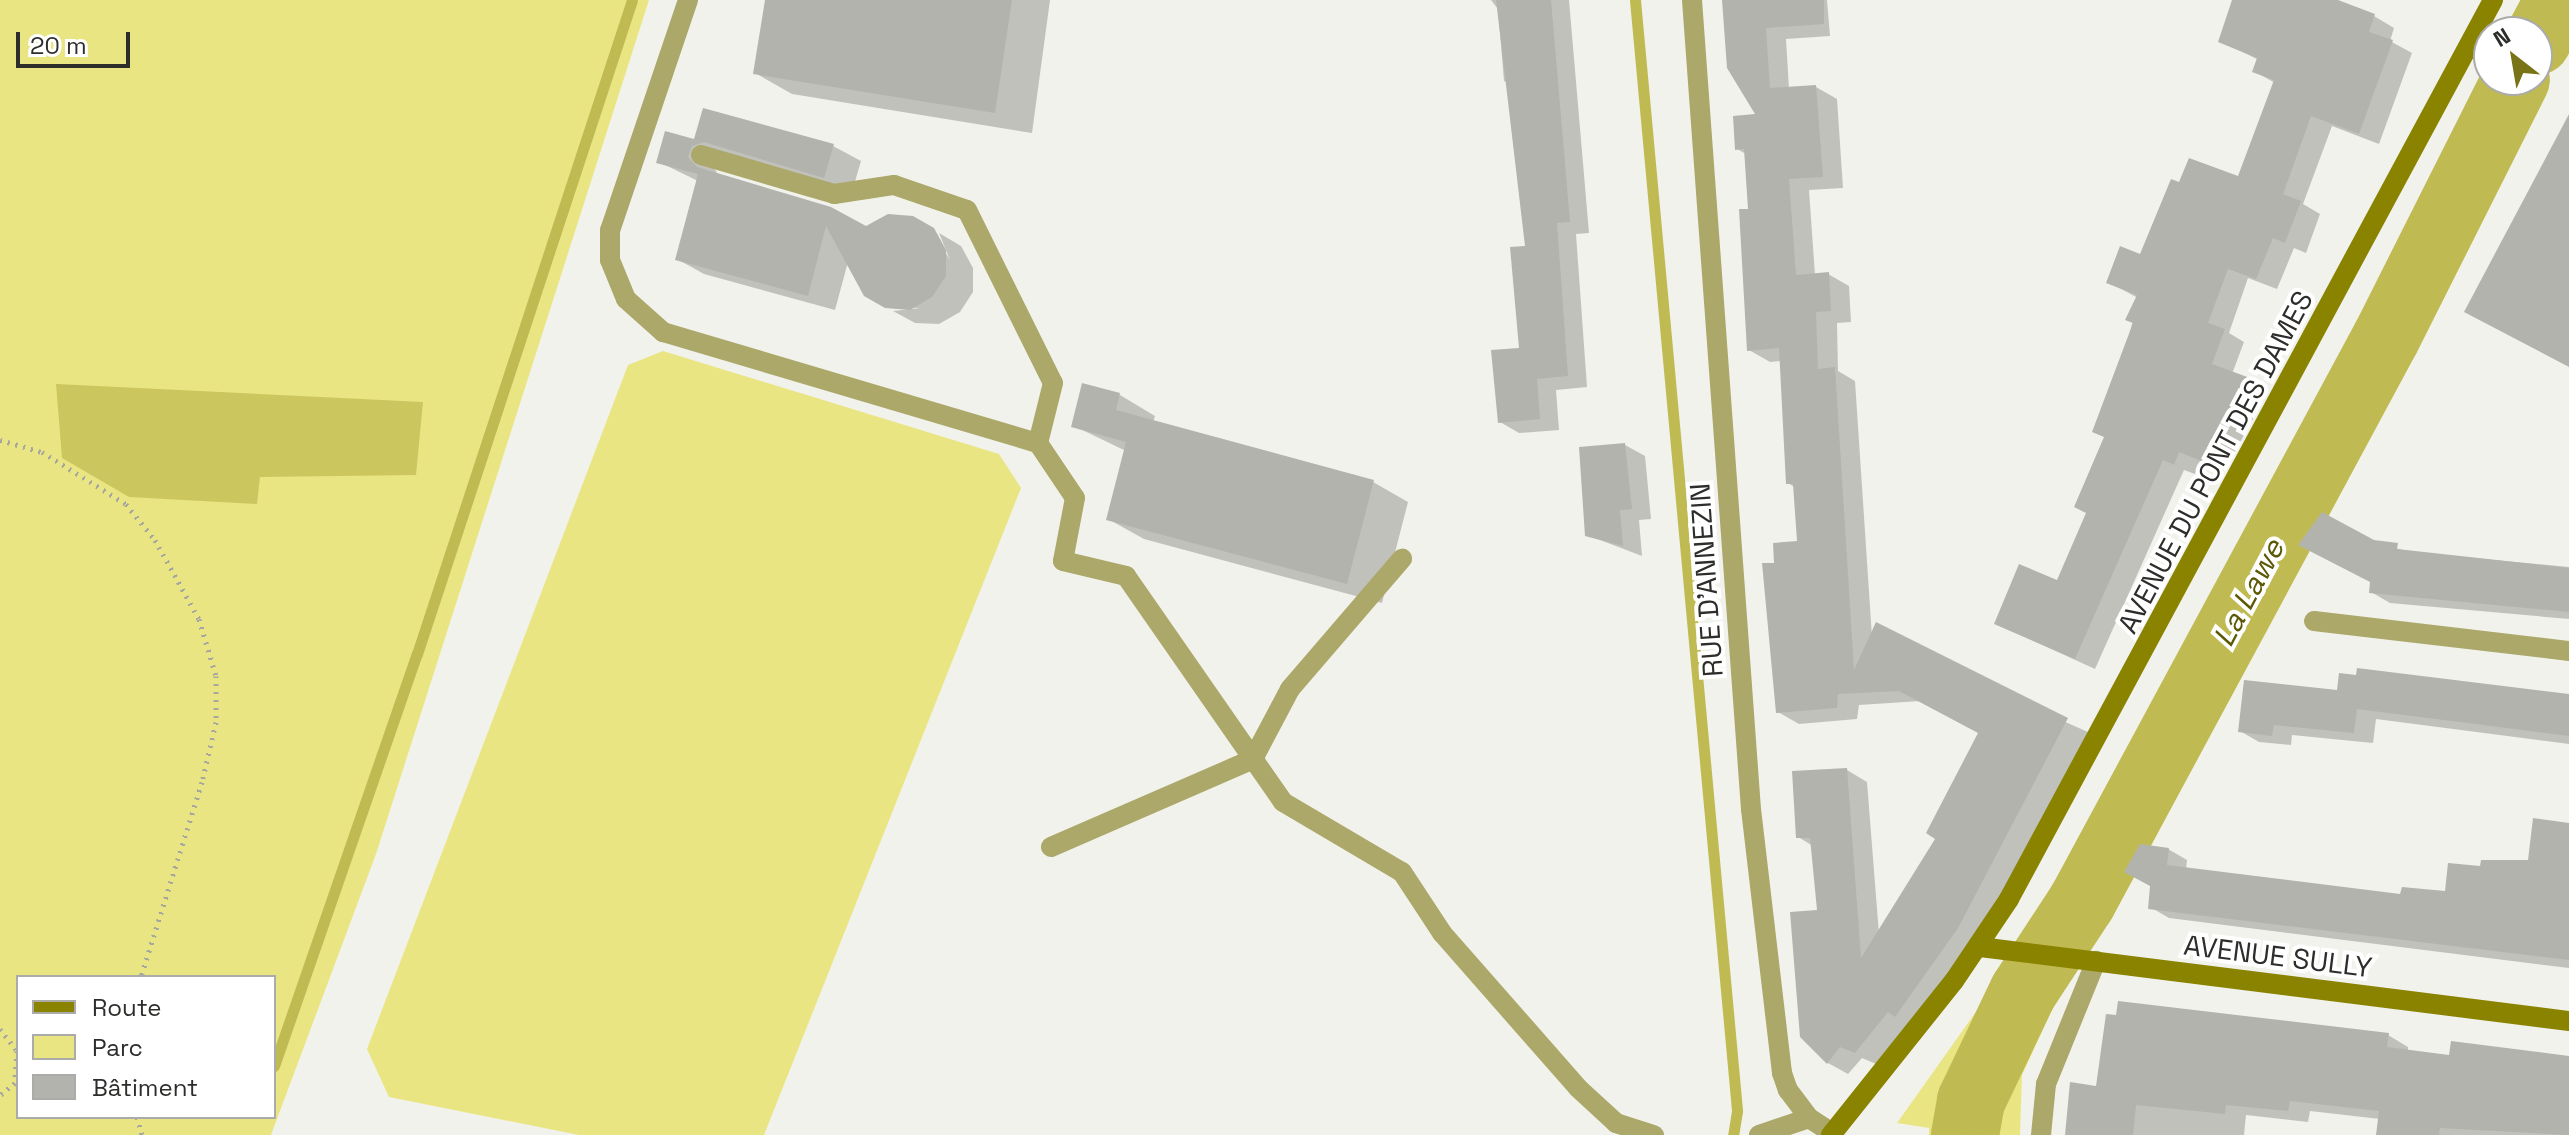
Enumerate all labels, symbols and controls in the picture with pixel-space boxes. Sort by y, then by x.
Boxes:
scale bar [20,16,134,66]
north arrow [2473,16,2553,96]
text: N [2488,21,2515,53]
text: 20 m [30,30,87,61]
street label: AVENUE DU PONT DES DAMES [2110,285,2320,639]
street label: RUE D'ANNEZIN [1682,482,1730,678]
water label: La Lawe [2206,533,2292,653]
street label: AVENUE SULLY [2182,928,2374,984]
legend [16,975,276,1119]
text: Route [92,992,161,1023]
text: Parc [92,1032,143,1063]
text: Bâtiment [92,1072,198,1103]

